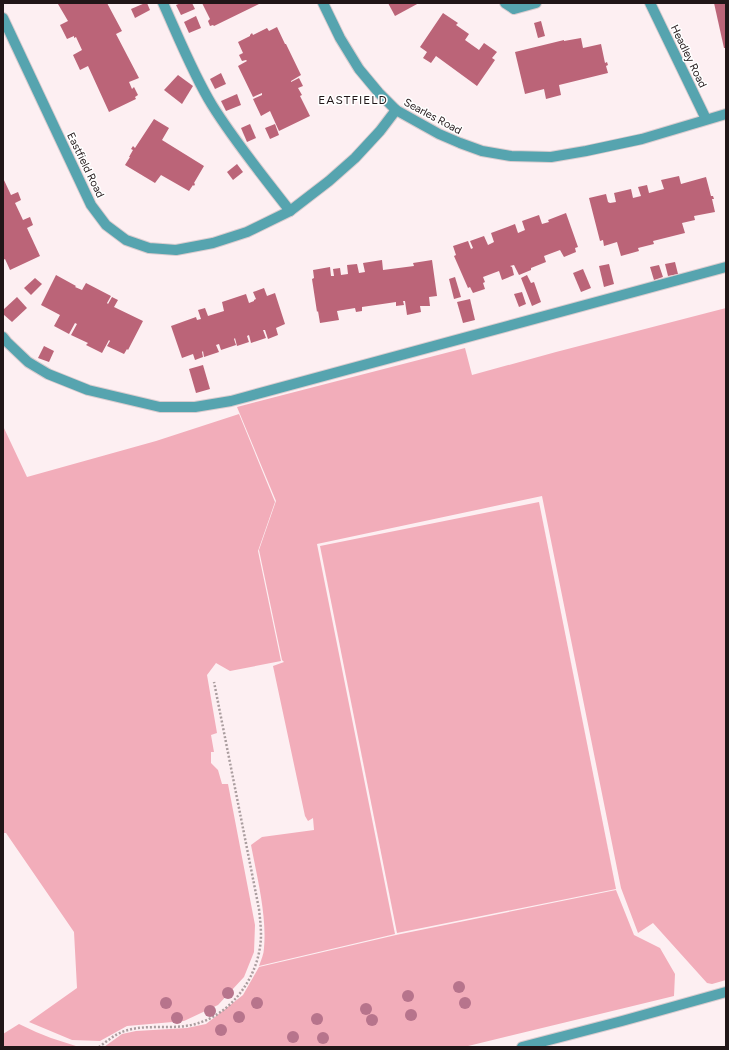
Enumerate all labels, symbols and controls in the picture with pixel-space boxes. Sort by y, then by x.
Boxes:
street label: Headley Road [668,23,709,90]
district label: EASTFIELD [318,93,388,107]
street label: Searles Road [402,96,464,137]
street label: Eastfield Road [64,130,107,200]

